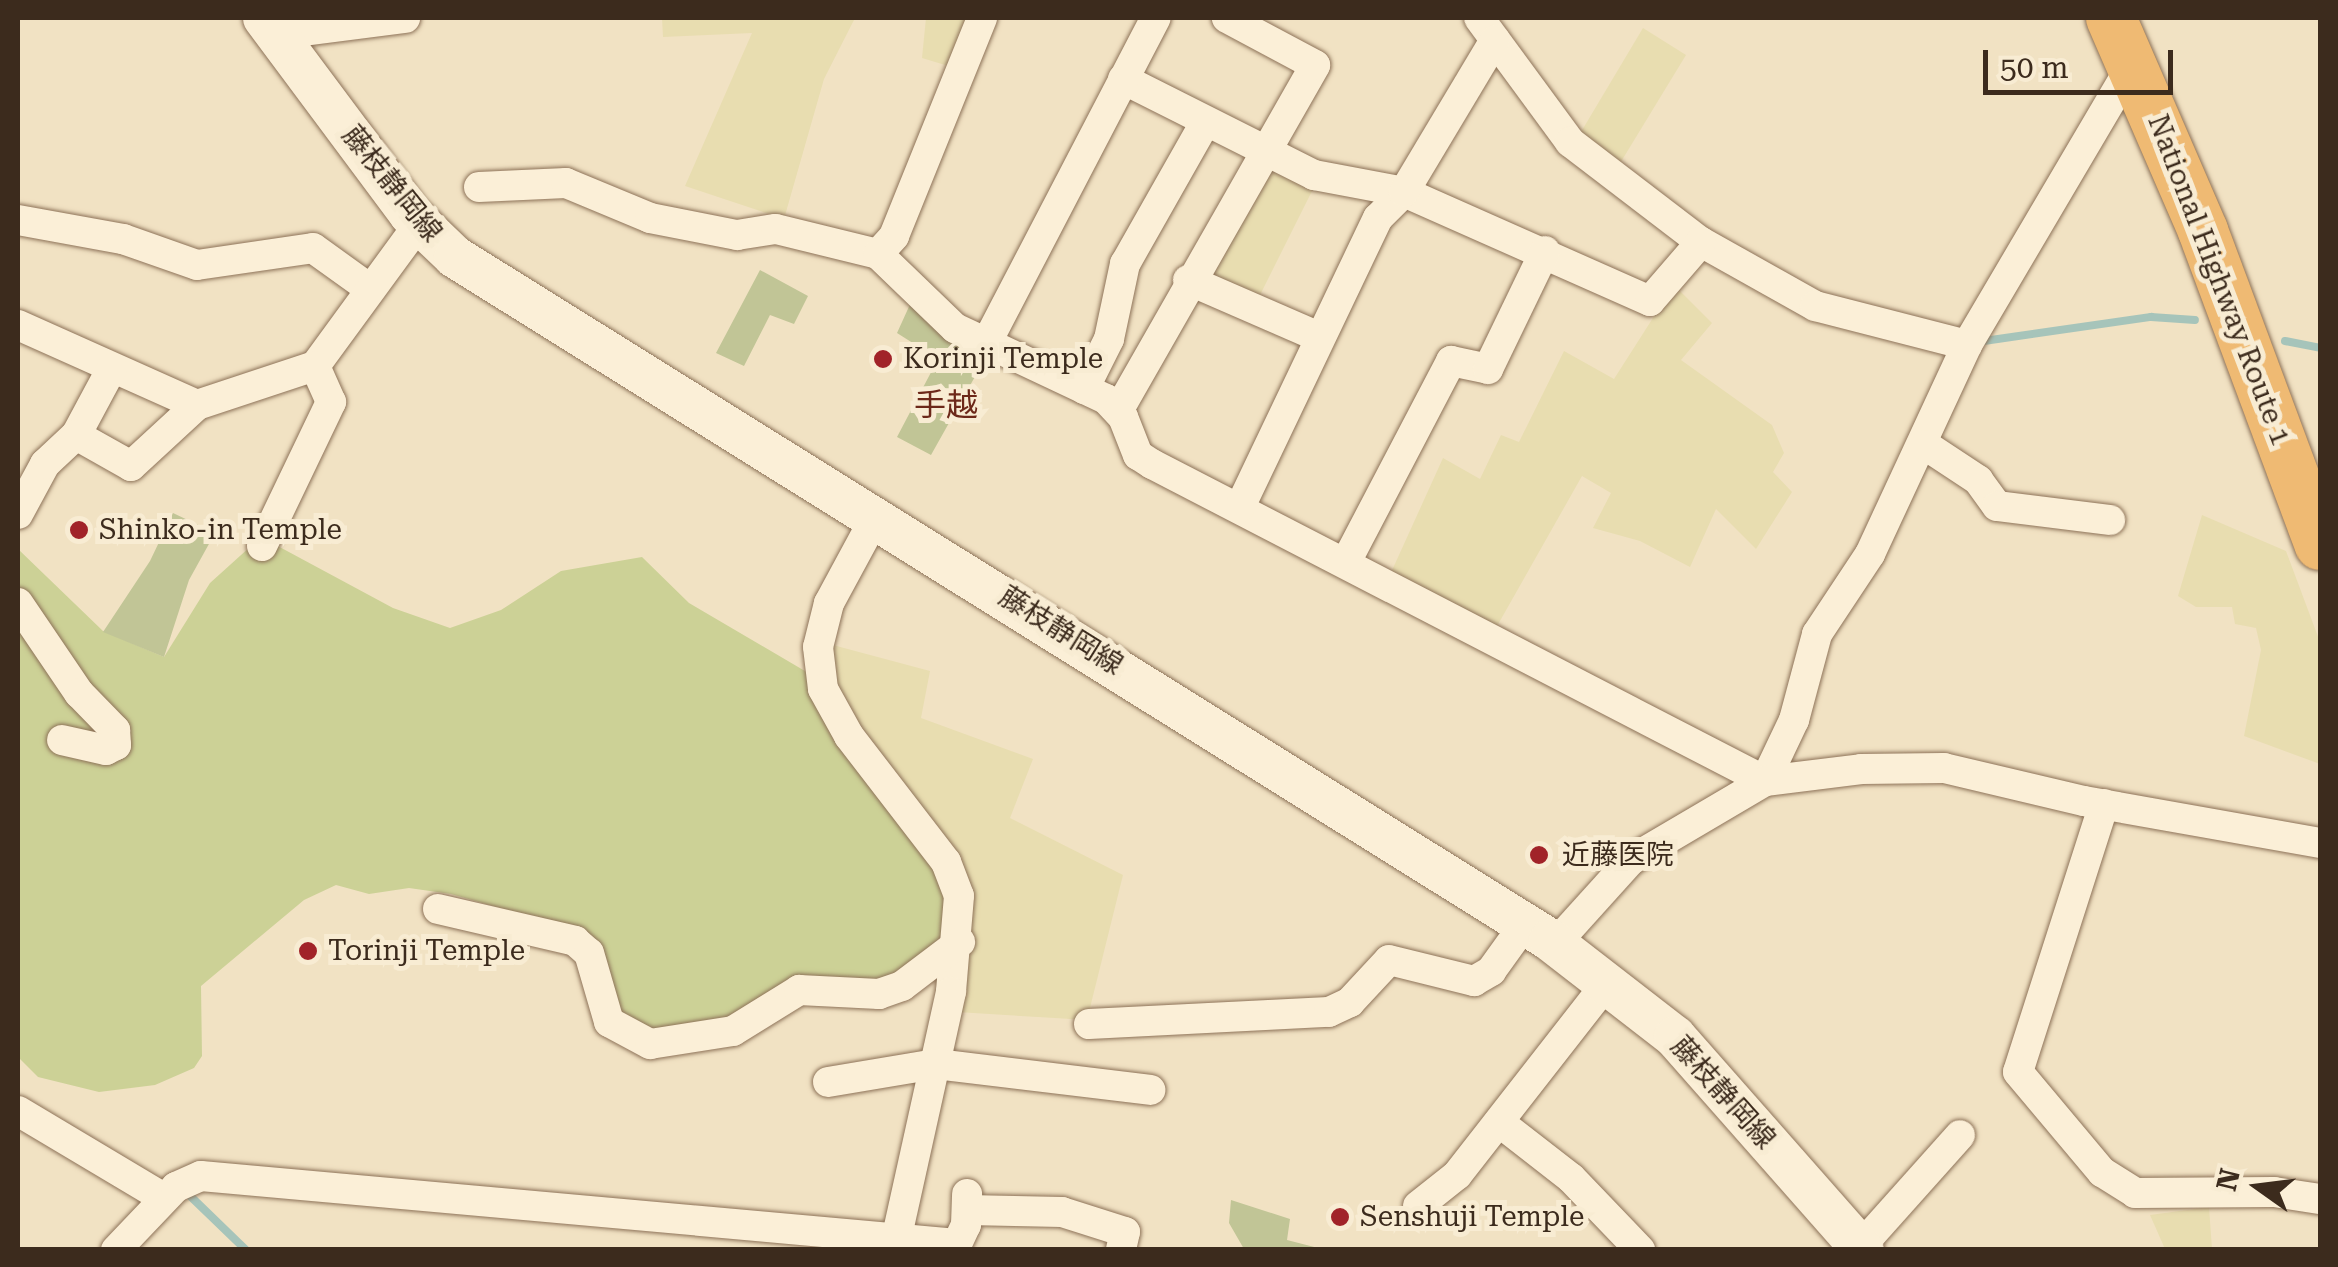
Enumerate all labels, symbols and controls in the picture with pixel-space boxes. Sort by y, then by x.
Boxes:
scale bar [1988,30,2178,92]
text: 50 m [2000,50,2069,85]
street label: National Highway Route 1 [2140,110,2298,450]
street label: 藤枝静岡線 [335,119,449,249]
place label: Korinji Temple [903,342,1103,376]
marker: Korinji Temple [872,348,894,370]
district label: 手越 [914,386,978,424]
place label: Shinko-in Temple [99,513,342,547]
marker: Shinko-in Temple [68,519,90,541]
street label: 藤枝静岡線 [993,580,1129,682]
place label: 近藤医院 [1562,838,1674,872]
marker: 近藤医院 [1526,842,1552,868]
place label: Torinji Temple [328,934,525,968]
marker: Torinji Temple [297,940,319,962]
street label: 藤枝静岡線 [1664,1030,1782,1156]
north arrow [2208,1137,2308,1237]
text: N [2210,1165,2247,1194]
place label: Senshuji Temple [1360,1200,1584,1234]
marker: Senshuji Temple [1329,1206,1351,1228]

